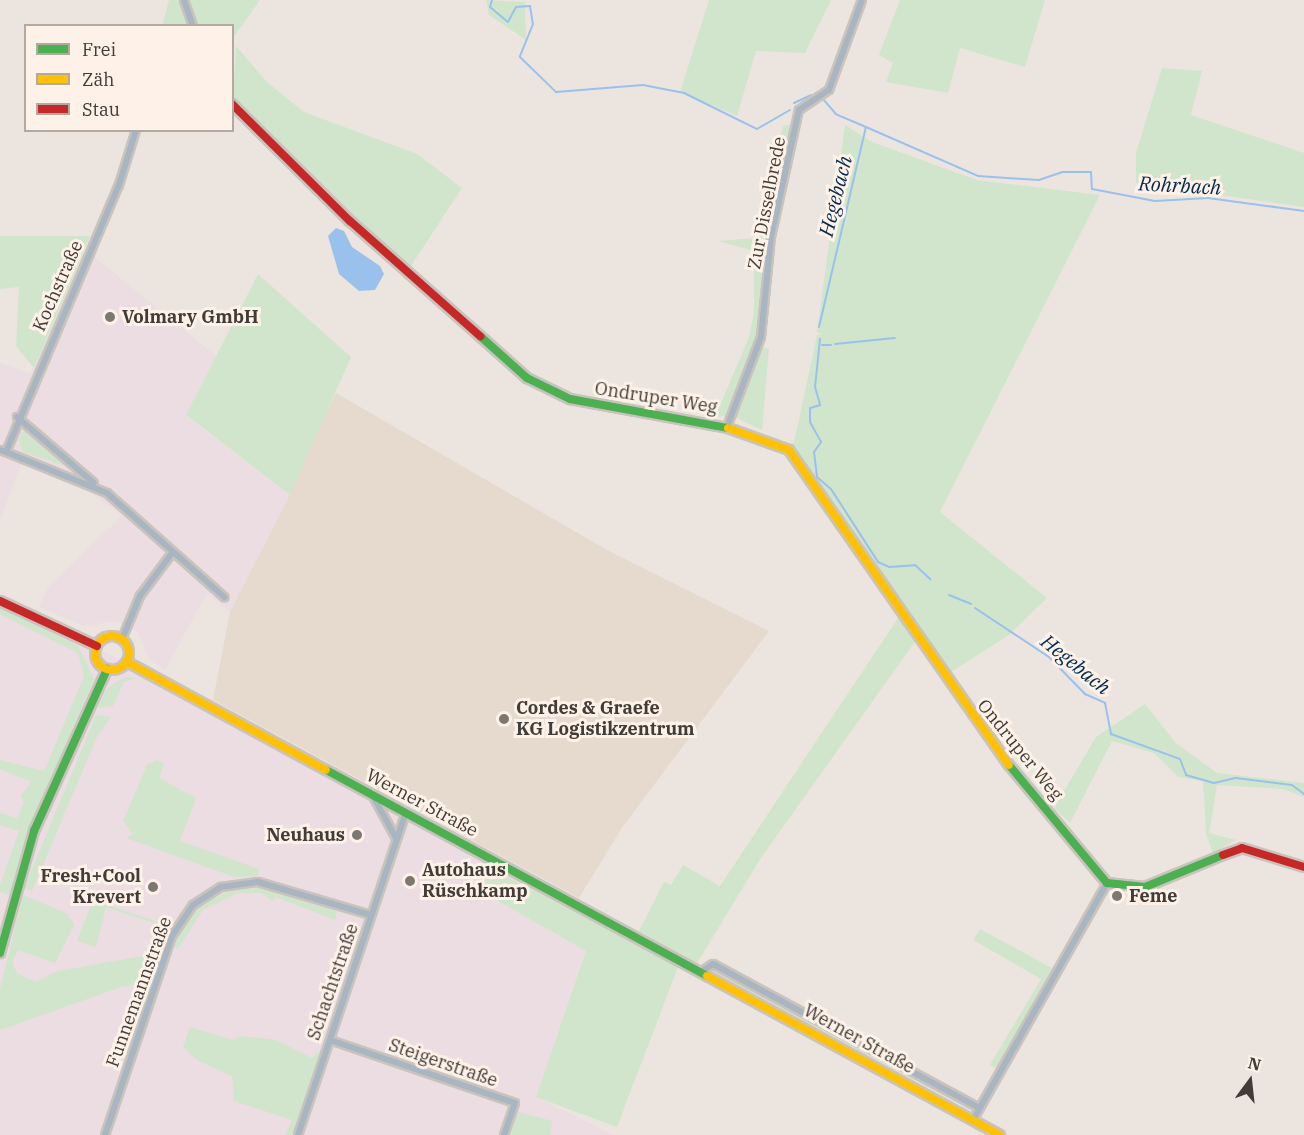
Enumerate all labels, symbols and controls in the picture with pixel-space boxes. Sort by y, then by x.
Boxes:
legend [24,24,234,132]
text: Frei [82,38,116,61]
text: Zäh [82,68,115,91]
text: Stau [82,98,120,121]
street label: Zur Disselbrede [744,135,790,271]
water label: Hegebach [813,153,857,239]
water label: Rohrbach [1138,171,1222,199]
street label: Kochstraße [28,237,88,335]
place label: Volmary GmbH [122,306,259,328]
marker: Volmary GmbH [103,310,117,324]
street label: Ondruper Weg [593,378,719,418]
water label: Hegebach [1036,629,1116,699]
street label: Ondruper Weg [973,695,1067,805]
place label: Cordes & Graefe KG Logistikzentrum [516,698,695,740]
marker: Cordes & Graefe KG Logistikzentrum [497,712,511,726]
street label: Werner Straße [362,764,482,842]
place label: Neuhaus [266,824,345,846]
marker: Neuhaus [350,828,364,842]
place label: Autohaus Rüschkamp [422,860,528,902]
place label: Fresh+Cool Krevert [40,866,141,908]
marker: Autohaus Rüschkamp [403,874,417,888]
marker: Fresh+Cool Krevert [146,880,160,894]
place label: Feme [1129,885,1177,907]
marker: Feme [1110,889,1124,903]
street label: Funnemannstraße [102,914,176,1070]
street label: Schachtstraße [303,921,363,1043]
street label: Werner Straße [800,1000,918,1078]
street label: Steigerstraße [386,1034,500,1092]
north arrow [1220,1051,1280,1111]
text: N [1246,1052,1263,1075]

